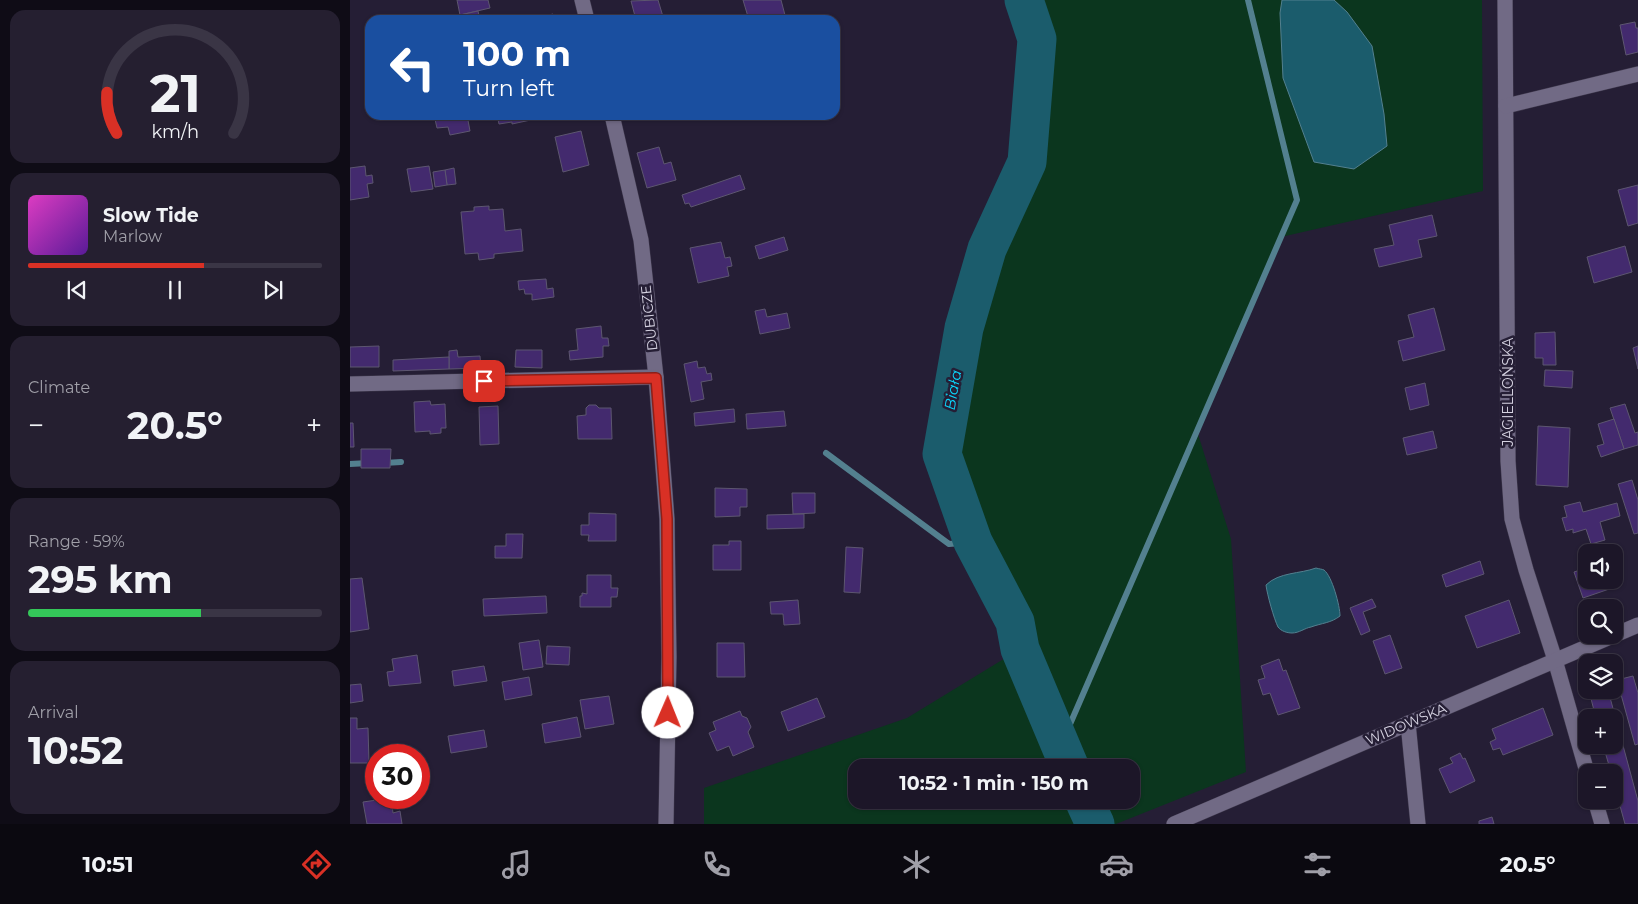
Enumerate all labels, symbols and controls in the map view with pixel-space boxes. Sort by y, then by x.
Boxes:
text: 100 m [463,32,571,75]
icon: left [380,35,445,100]
text: 21 [149,62,201,125]
text: Turn left [463,75,555,102]
text: km/h [151,121,199,142]
text: Slow Tide [103,204,199,227]
text: Marlow [103,227,162,246]
icon: previous [63,276,91,304]
icon: pause [161,276,189,304]
icon: next [259,276,287,304]
street label: DUBICZE [637,284,661,352]
street label: JAGIELLOŃSKA [1499,337,1517,447]
pin [463,360,505,402]
icon: arrive [470,367,498,395]
water label: Biała [940,368,965,411]
text: Climate [28,378,90,397]
text: 20.5° [127,402,223,449]
text: − [28,408,44,442]
text: + [306,408,322,442]
text: Range · 59% [28,532,125,551]
map controls [1578,544,1623,809]
button: sound [1578,544,1623,589]
text: 295 km [28,556,173,603]
button: search [1578,599,1623,644]
button: layers [1578,654,1623,699]
position arrow [641,686,693,738]
street label: WIDOWSKA [1363,699,1450,749]
text: Arrival [28,703,78,722]
button: + [1578,709,1623,754]
text: 10:52 [28,727,124,774]
speed limit sign: 30 [365,744,430,809]
button: − [1578,764,1623,809]
text: 10:52 · 1 min · 150 m [899,772,1089,795]
icon: directions [299,847,334,882]
icon: music [499,847,534,882]
icon: phone [699,847,734,882]
icon: climate [899,847,934,882]
icon: car [1099,847,1134,882]
icon: filters [1300,847,1335,882]
text: 10:51 [83,851,134,878]
text: 20.5° [1500,851,1555,878]

